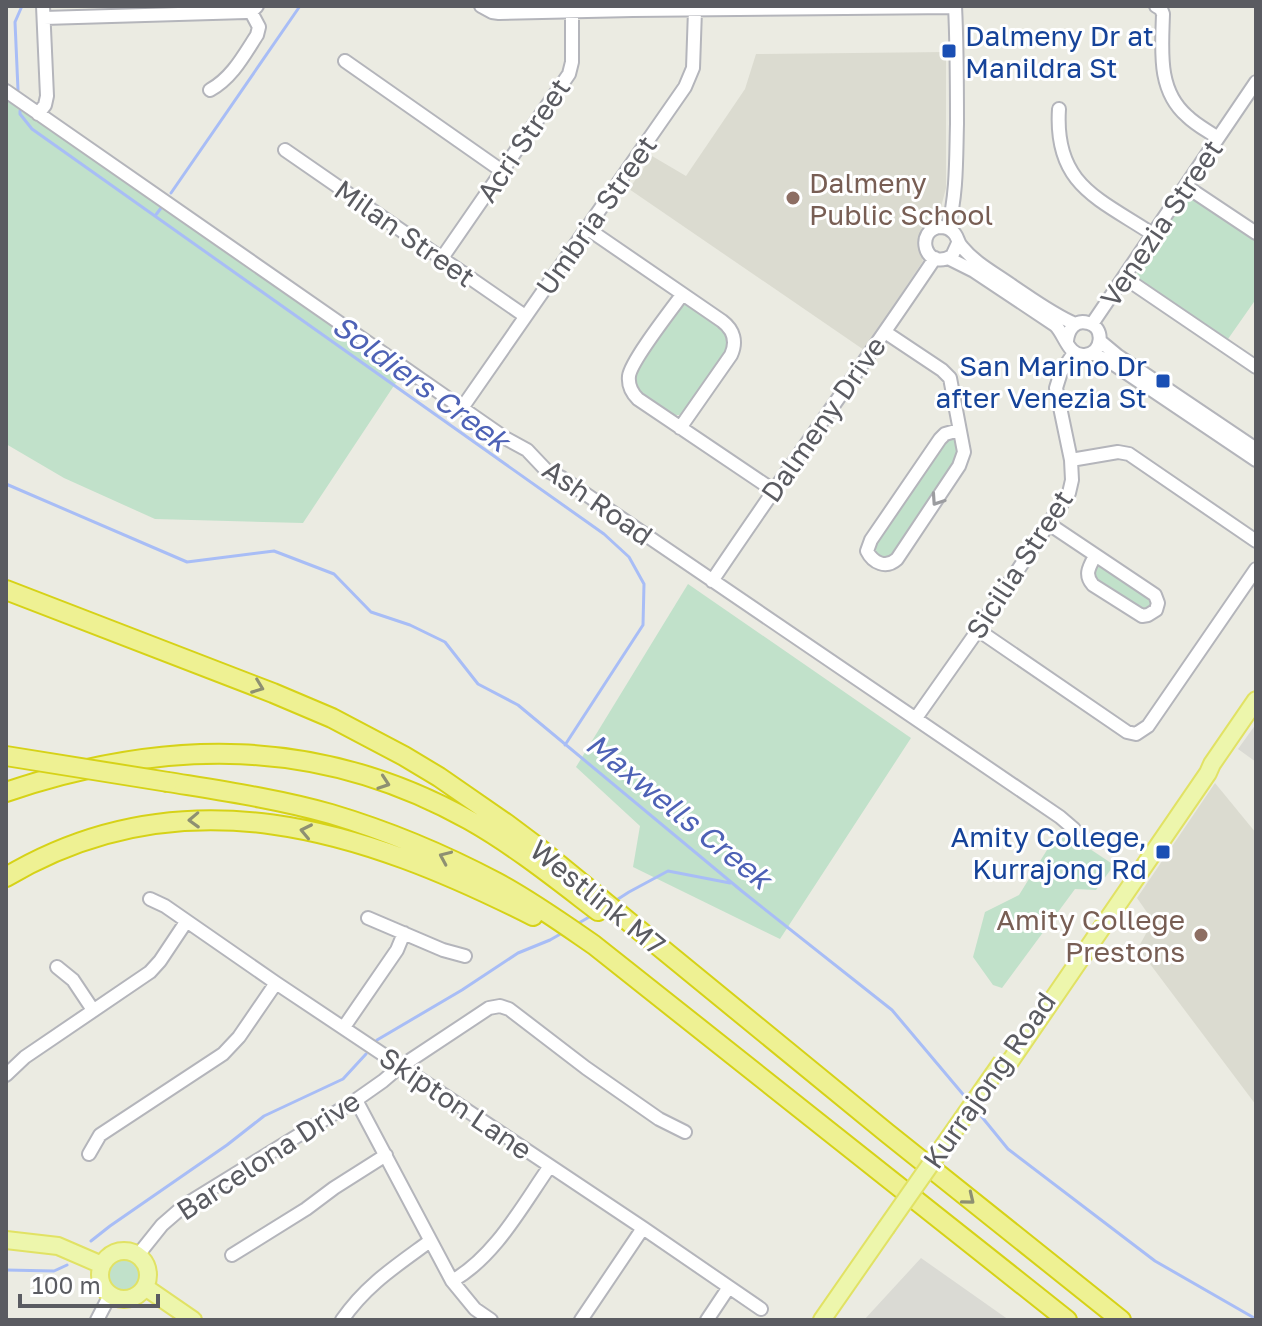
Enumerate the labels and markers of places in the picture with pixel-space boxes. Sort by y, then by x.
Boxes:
place label: Dalmeny Dr at Manildra St [965,19,1154,84]
marker: Dalmeny Dr at Manildra St [940,42,958,60]
place label: Dalmeny Public School [809,166,993,231]
marker: Dalmeny Public School [784,189,802,207]
place label: San Marino Dr after Venezia St [935,349,1147,414]
marker: San Marino Dr after Venezia St [1154,372,1172,390]
place label: Amity College, Kurrajong Rd [950,820,1147,885]
marker: Amity College, Kurrajong Rd [1154,843,1172,861]
place label: Amity College Prestons [996,903,1185,968]
marker: Amity College Prestons [1192,926,1210,944]

